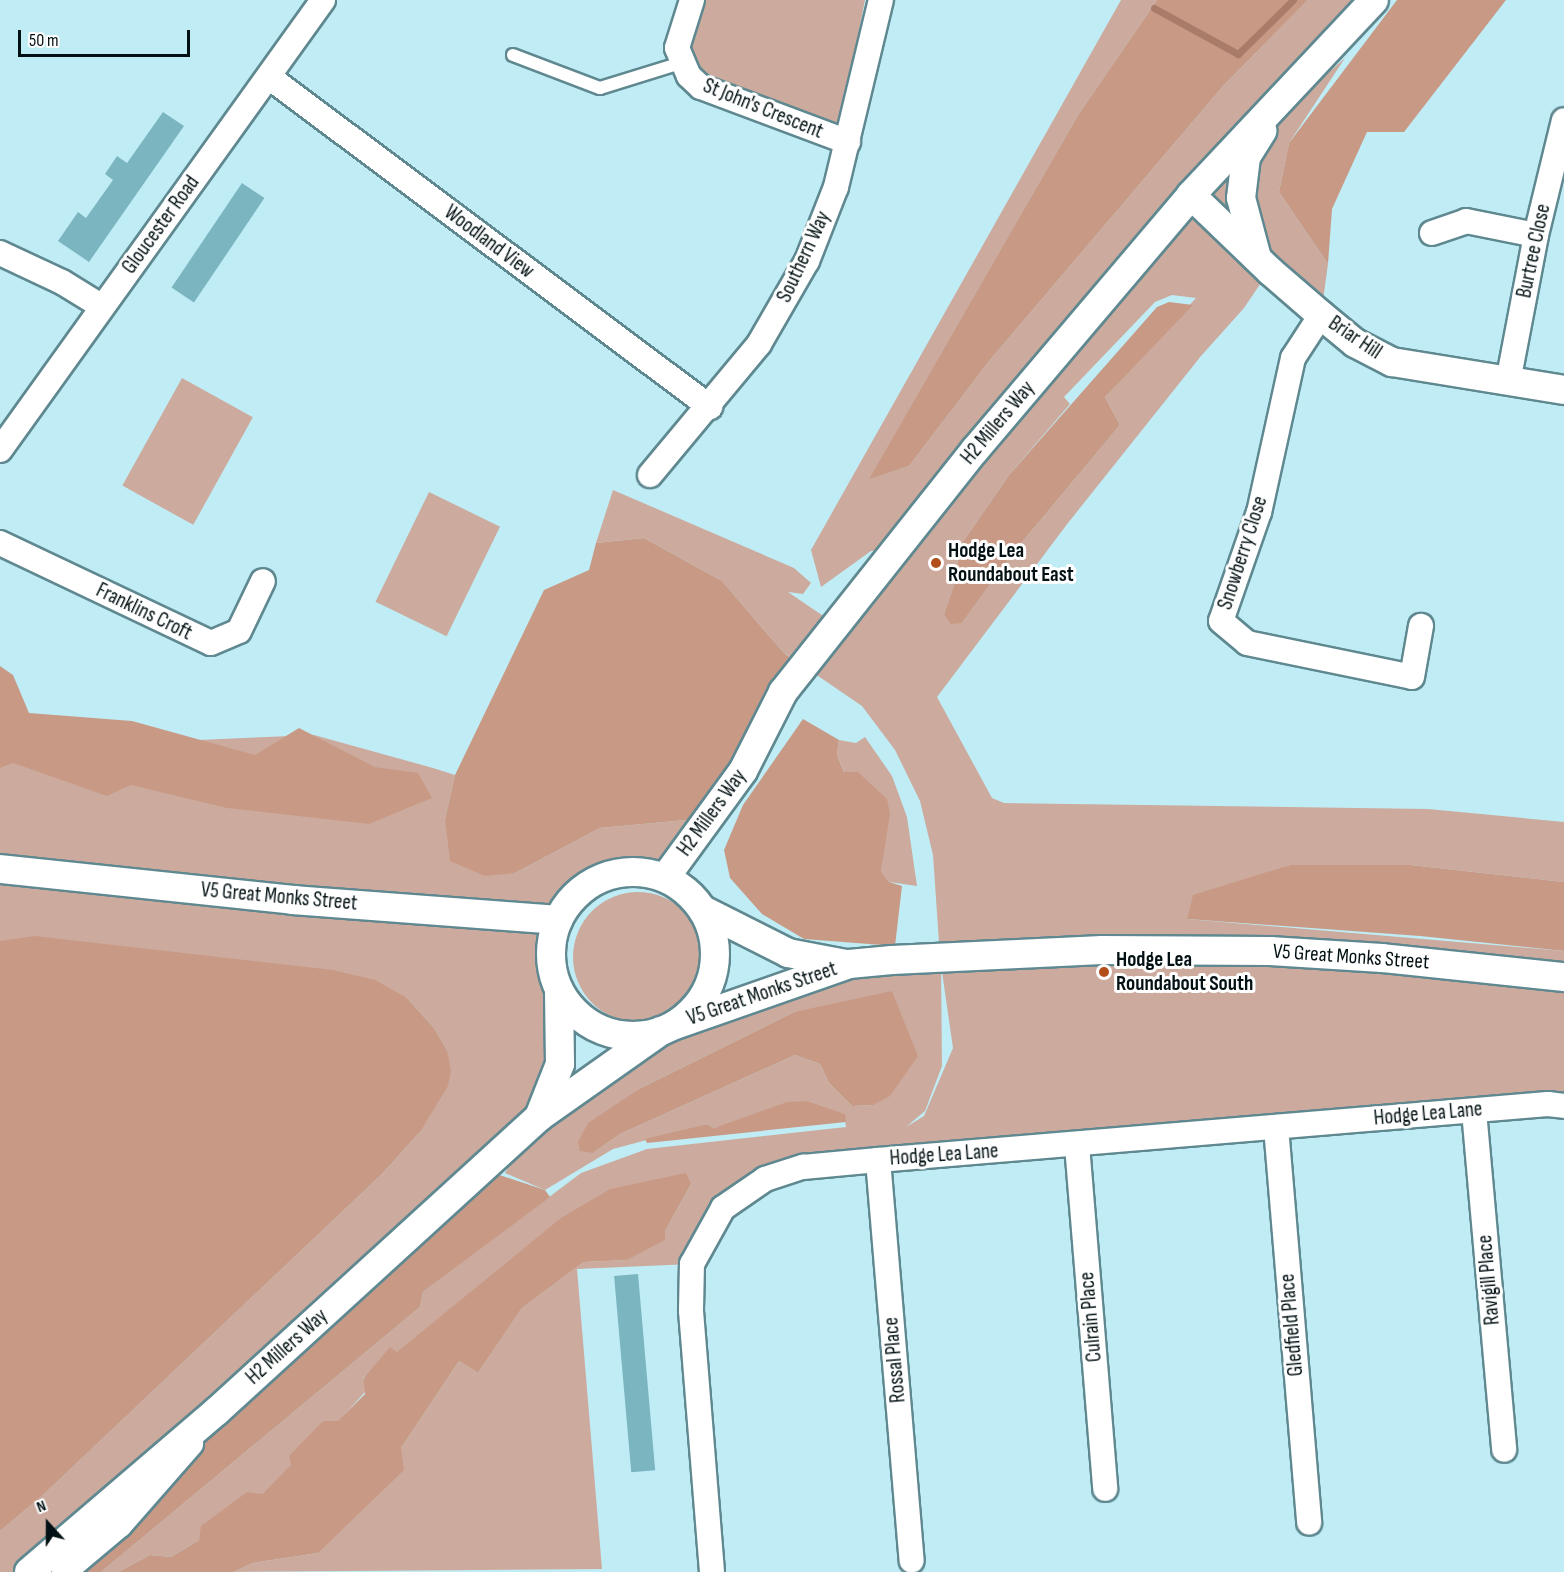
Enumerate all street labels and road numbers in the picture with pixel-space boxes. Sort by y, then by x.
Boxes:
street label: St John's Crescent [699,73,827,145]
street label: Gloucester Road [117,171,205,279]
street label: Woodland View [439,200,539,284]
street label: Burtree Close [1512,202,1556,300]
street label: Southern Way [772,207,836,307]
street label: Briar Hill [1323,311,1387,365]
street label: H2 Millers Way [956,376,1040,470]
street label: Snowberry Close [1213,493,1273,613]
street label: Franklins Croft [92,578,196,646]
street label: H2 Millers Way [672,765,752,861]
street label: V5 Great Monks Street [200,878,358,916]
street label: V5 Great Monks Street [1272,939,1430,975]
street label: V5 Great Monks Street [684,957,840,1031]
street label: Hodge Lea Lane [1373,1097,1483,1131]
street label: Hodge Lea Lane [889,1139,999,1171]
street label: Ravigill Place [1473,1234,1505,1326]
street label: Culrain Place [1075,1271,1107,1363]
street label: Gledfield Place [1275,1273,1309,1377]
street label: H2 Millers Way [241,1304,333,1390]
street label: Rossal Place [879,1316,911,1404]

